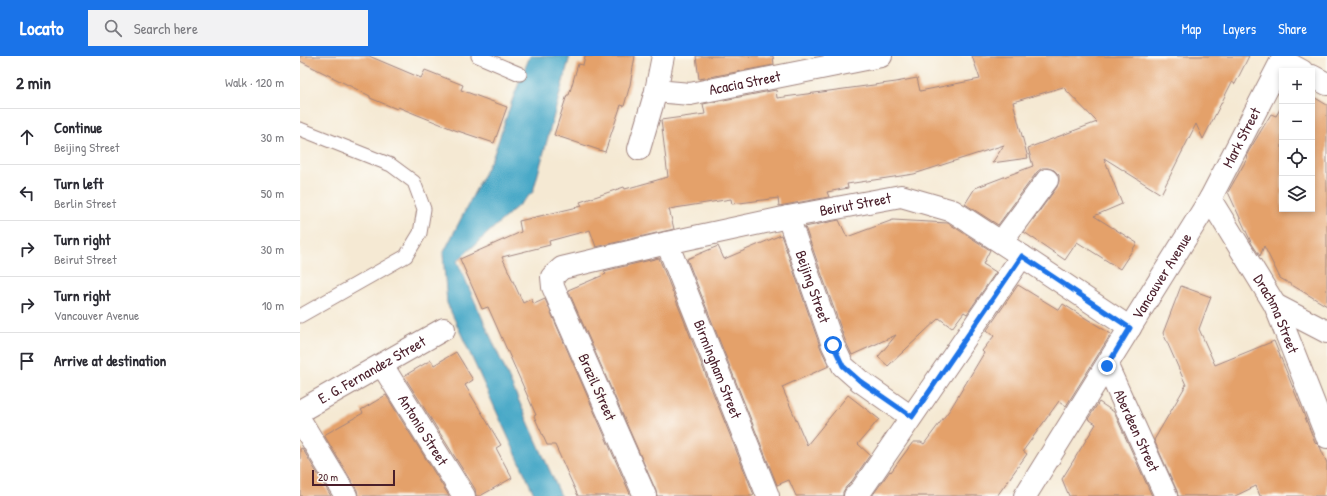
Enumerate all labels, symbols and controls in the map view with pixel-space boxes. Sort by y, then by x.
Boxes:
search box [88,10,368,46]
text: Locato [20,15,64,41]
icon: search [102,17,124,39]
text: Search here [134,18,198,39]
text: Map [1181,19,1201,38]
text: Layers [1223,19,1256,38]
text: Share [1278,19,1307,38]
street label: Acacia Street [707,65,783,100]
map controls [1279,68,1315,212]
button: + [1279,68,1315,104]
text: 2 min [16,71,51,94]
text: Walk · 120 m [225,73,284,91]
street label: Mark Street [1217,103,1266,171]
button: − [1279,104,1315,140]
text: Continue [54,117,102,138]
icon: ahead [16,126,38,148]
text: 30 m [261,128,284,146]
text: Beijing Street [54,138,120,156]
button: locate [1279,140,1315,176]
text: Turn left [54,173,104,194]
button: layers [1279,176,1315,212]
icon: left [16,182,38,204]
text: 50 m [261,184,284,202]
street label: Beirut Street [818,187,894,221]
text: Berlin Street [54,194,116,212]
text: Turn right [54,229,110,250]
street label: Vancouver Avenue [1127,229,1196,323]
icon: right [16,238,38,260]
text: 30 m [261,240,284,258]
street label: Beijing Street [791,247,836,327]
text: Beirut Street [54,250,117,268]
street label: Drachma Street [1249,270,1304,357]
text: Turn right [54,285,110,306]
icon: right [16,294,38,316]
text: 10 m [262,296,284,314]
text: Vancouver Avenue [54,306,139,324]
street label: Birmingham Street [689,317,747,422]
street label: E. G. Fernandez Street [314,330,430,408]
route start [824,336,842,354]
icon: arrive [16,350,38,372]
text: Arrive at destination [54,350,166,371]
street label: Brazil Street [573,350,622,424]
route end [1098,357,1116,375]
street label: Aberdeen Street [1109,386,1165,476]
street label: Antonio Street [393,391,454,470]
scale bar [312,468,395,487]
text: 20 m [318,470,338,484]

